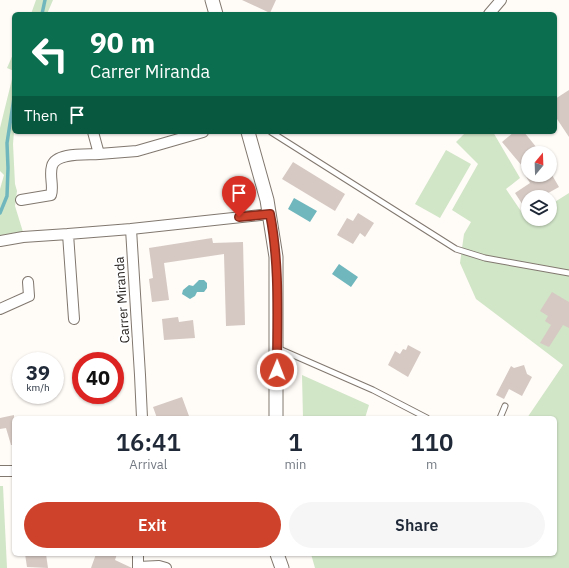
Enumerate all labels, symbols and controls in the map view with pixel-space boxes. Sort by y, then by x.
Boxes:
text: 90 m [90,24,155,61]
icon: left [24,28,76,80]
text: Carrer Miranda [90,60,210,83]
icon: arrive [66,104,88,126]
text: Then [24,106,58,125]
north arrow [521,146,557,182]
map controls [521,146,557,226]
pin [222,176,256,217]
icon: arrive [228,182,250,204]
button: layers [521,190,557,226]
street label: Carrer Miranda [110,256,134,344]
position arrow [256,349,298,391]
speed limit sign: 40 [72,352,124,404]
text: 39 [26,359,50,386]
text: km/h [26,381,50,394]
text: 16:41 [116,426,181,458]
text: 1 [288,426,303,458]
text: 110 [410,426,453,458]
text: Arrival [129,456,167,473]
text: min [285,456,307,473]
text: m [426,456,437,473]
button: Exit [24,502,281,548]
button: Share [289,502,545,548]

